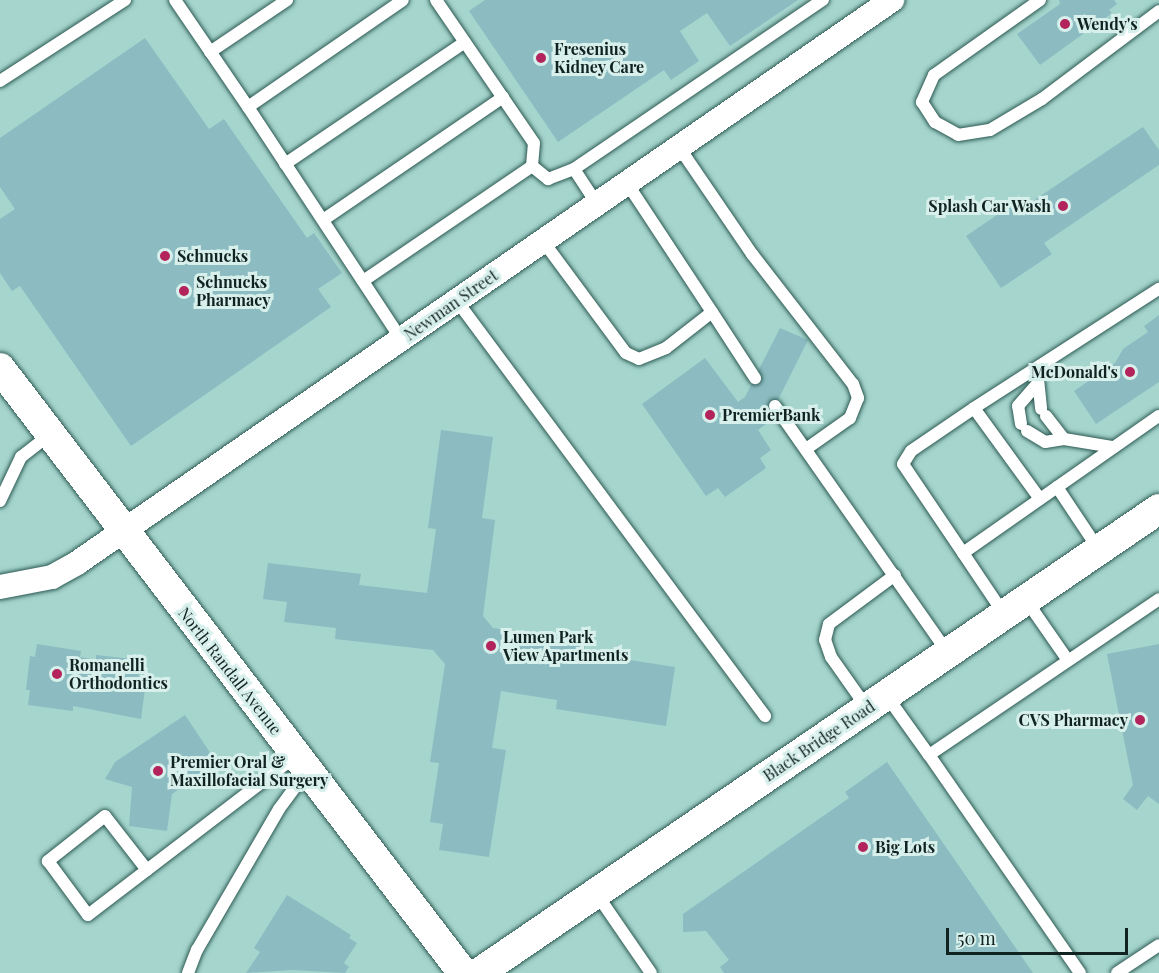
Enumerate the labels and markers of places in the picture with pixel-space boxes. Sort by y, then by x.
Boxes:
place label: Wendy's [1077,14,1138,34]
marker: Wendy's [1058,17,1072,31]
place label: Fresenius Kidney Care [554,39,645,77]
marker: Fresenius Kidney Care [532,49,550,67]
place label: Splash Car Wash [927,196,1051,216]
marker: Splash Car Wash [1056,199,1070,213]
place label: Schnucks [177,246,248,266]
marker: Schnucks [158,249,172,263]
place label: Schnucks Pharmacy [196,272,271,310]
marker: Schnucks Pharmacy [177,284,191,298]
place label: McDonald's [1031,362,1118,382]
marker: McDonald's [1123,365,1137,379]
place label: PremierBank [722,405,820,425]
marker: PremierBank [703,408,717,422]
place label: Lumen Park View Apartments [503,627,629,665]
marker: Lumen Park View Apartments [484,639,498,653]
place label: Romanelli Orthodontics [69,655,168,693]
marker: Romanelli Orthodontics [50,667,64,681]
place label: CVS Pharmacy [1019,710,1128,730]
marker: CVS Pharmacy [1133,713,1147,727]
place label: Premier Oral & Maxillofacial Surgery [170,752,328,790]
marker: Premier Oral & Maxillofacial Surgery [151,764,165,778]
place label: Big Lots [875,837,935,857]
marker: Big Lots [856,840,870,854]

